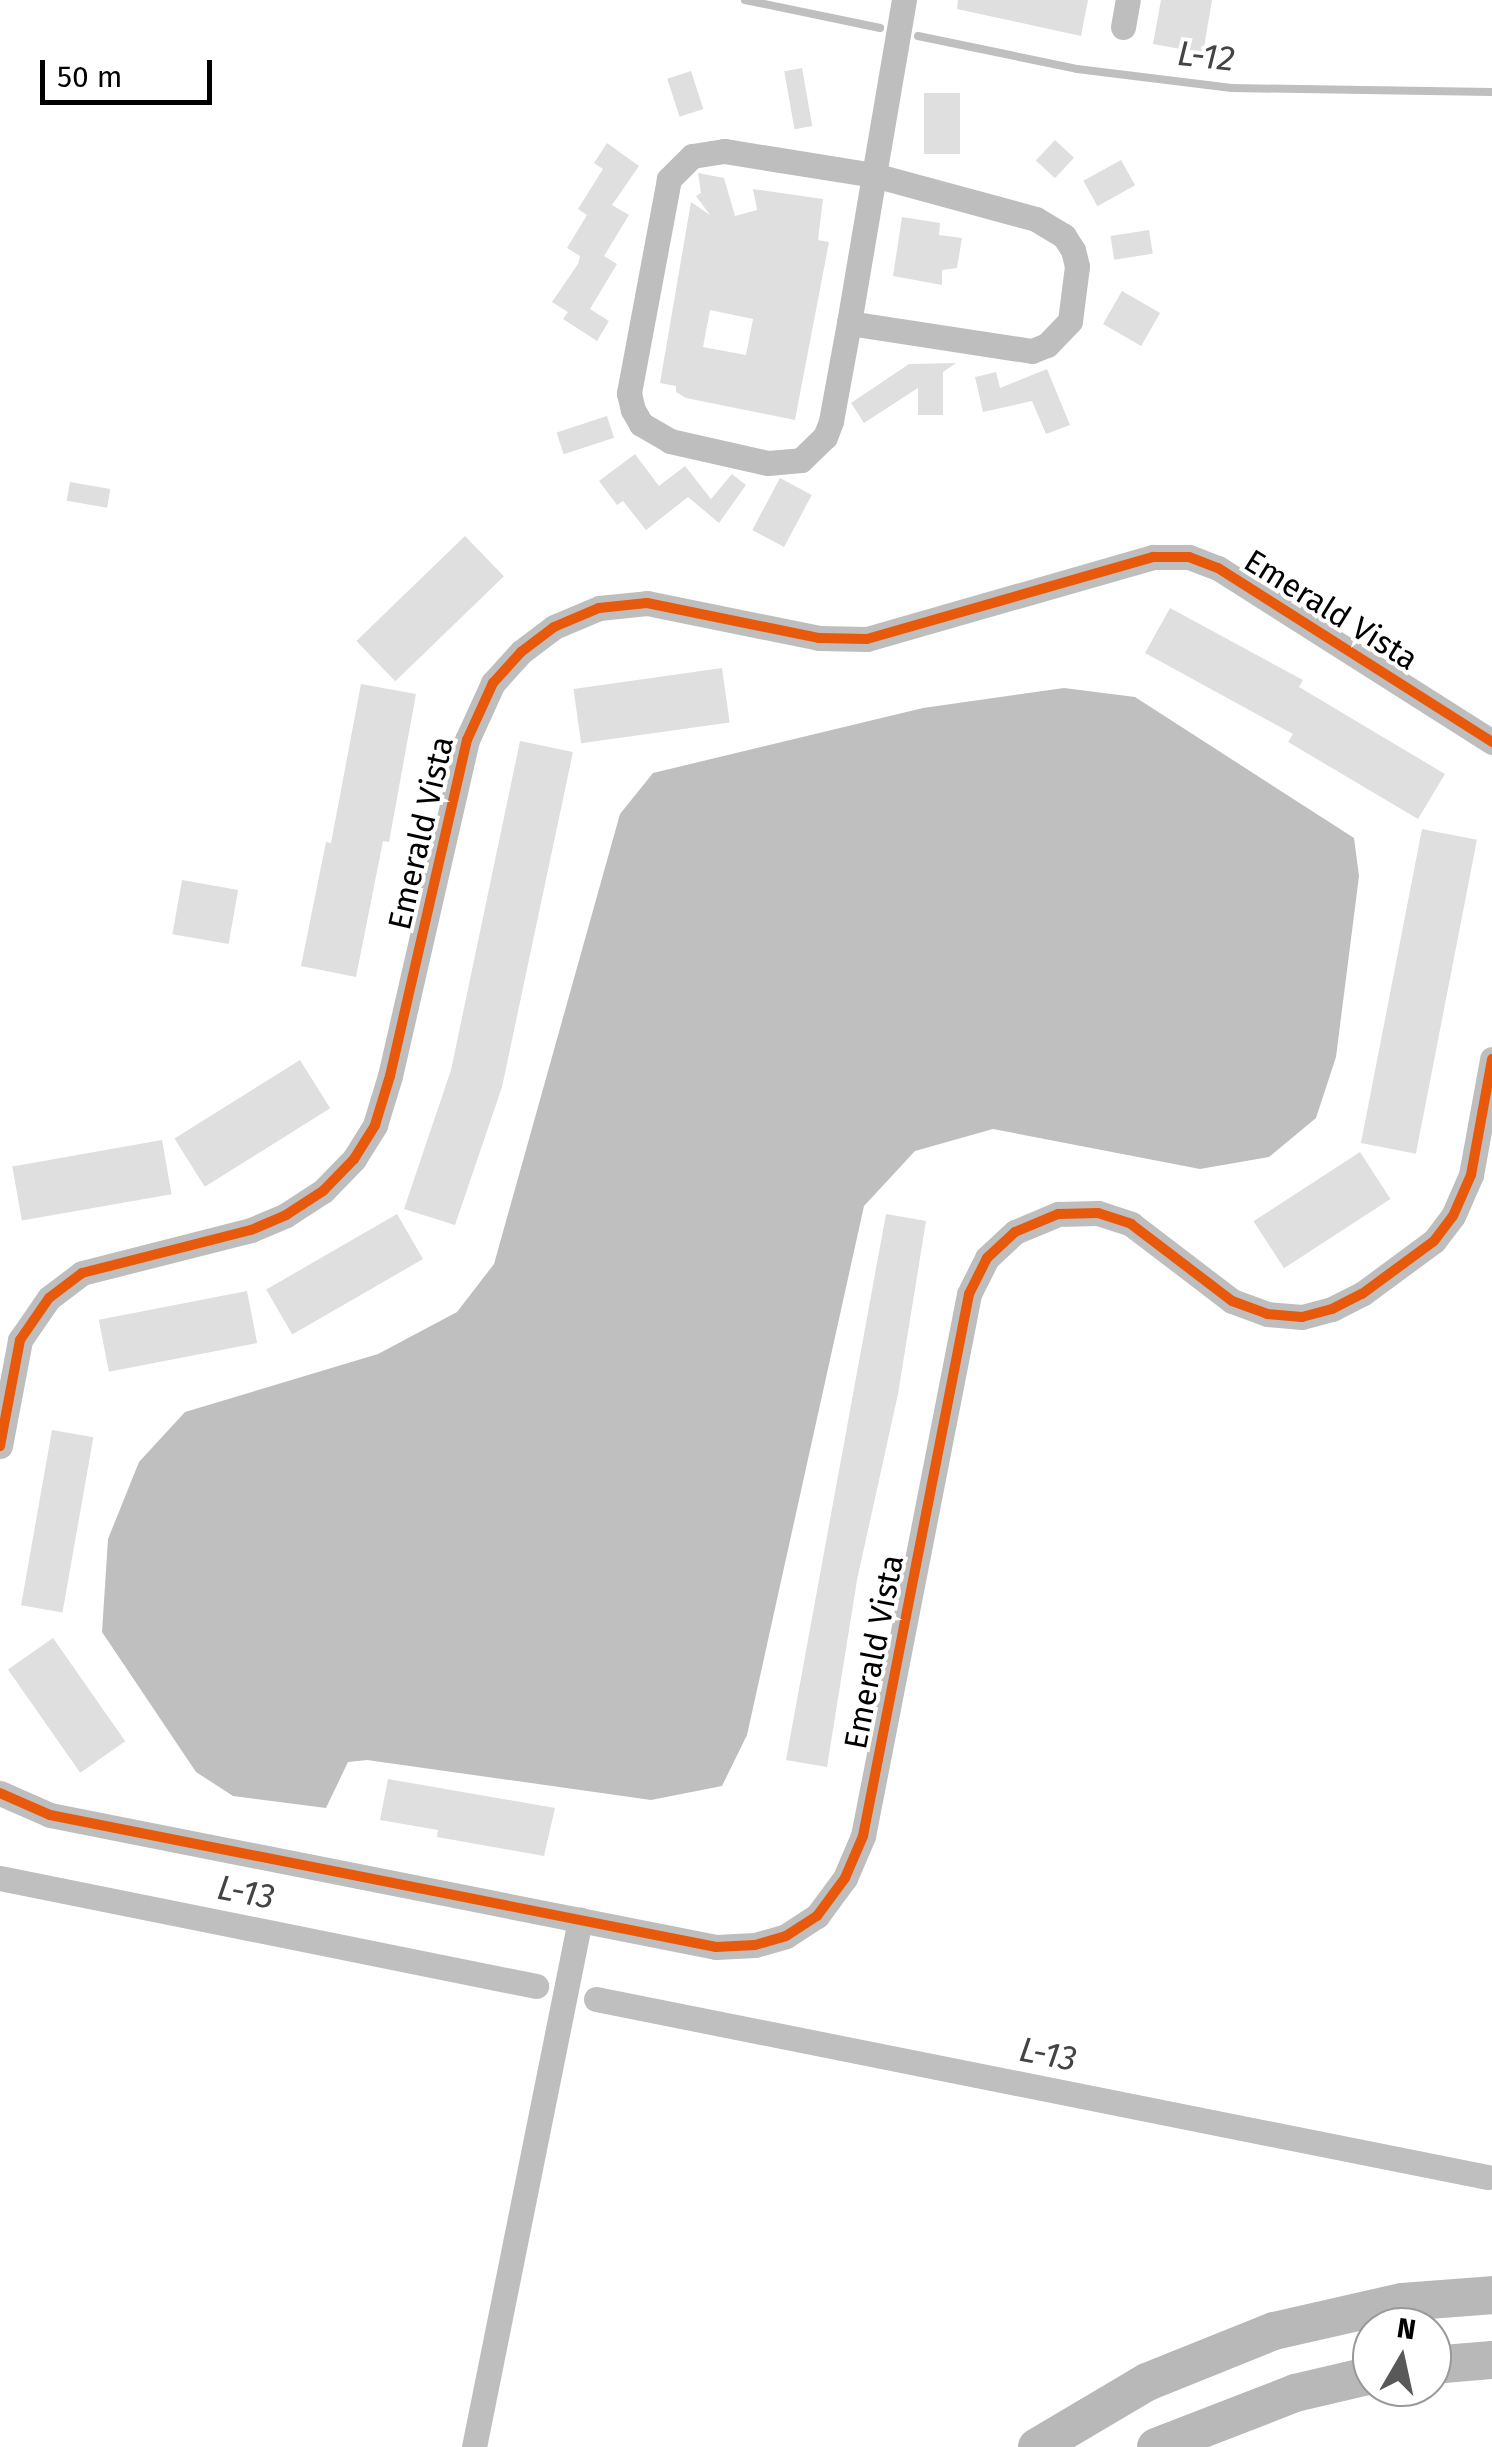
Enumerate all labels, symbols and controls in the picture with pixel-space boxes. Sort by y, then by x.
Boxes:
water label: L-12 [1175,32,1237,80]
scale bar [45,40,218,102]
text: 50 m [57,59,122,95]
street label: Emerald Vista [1237,541,1425,679]
street label: Emerald Vista [380,733,462,933]
street label: Emerald Vista [836,1551,912,1753]
water label: L-13 [214,1866,278,1918]
water label: L-13 [1016,2028,1080,2080]
north arrow [1352,2307,1452,2407]
text: N [1395,2311,1418,2347]

